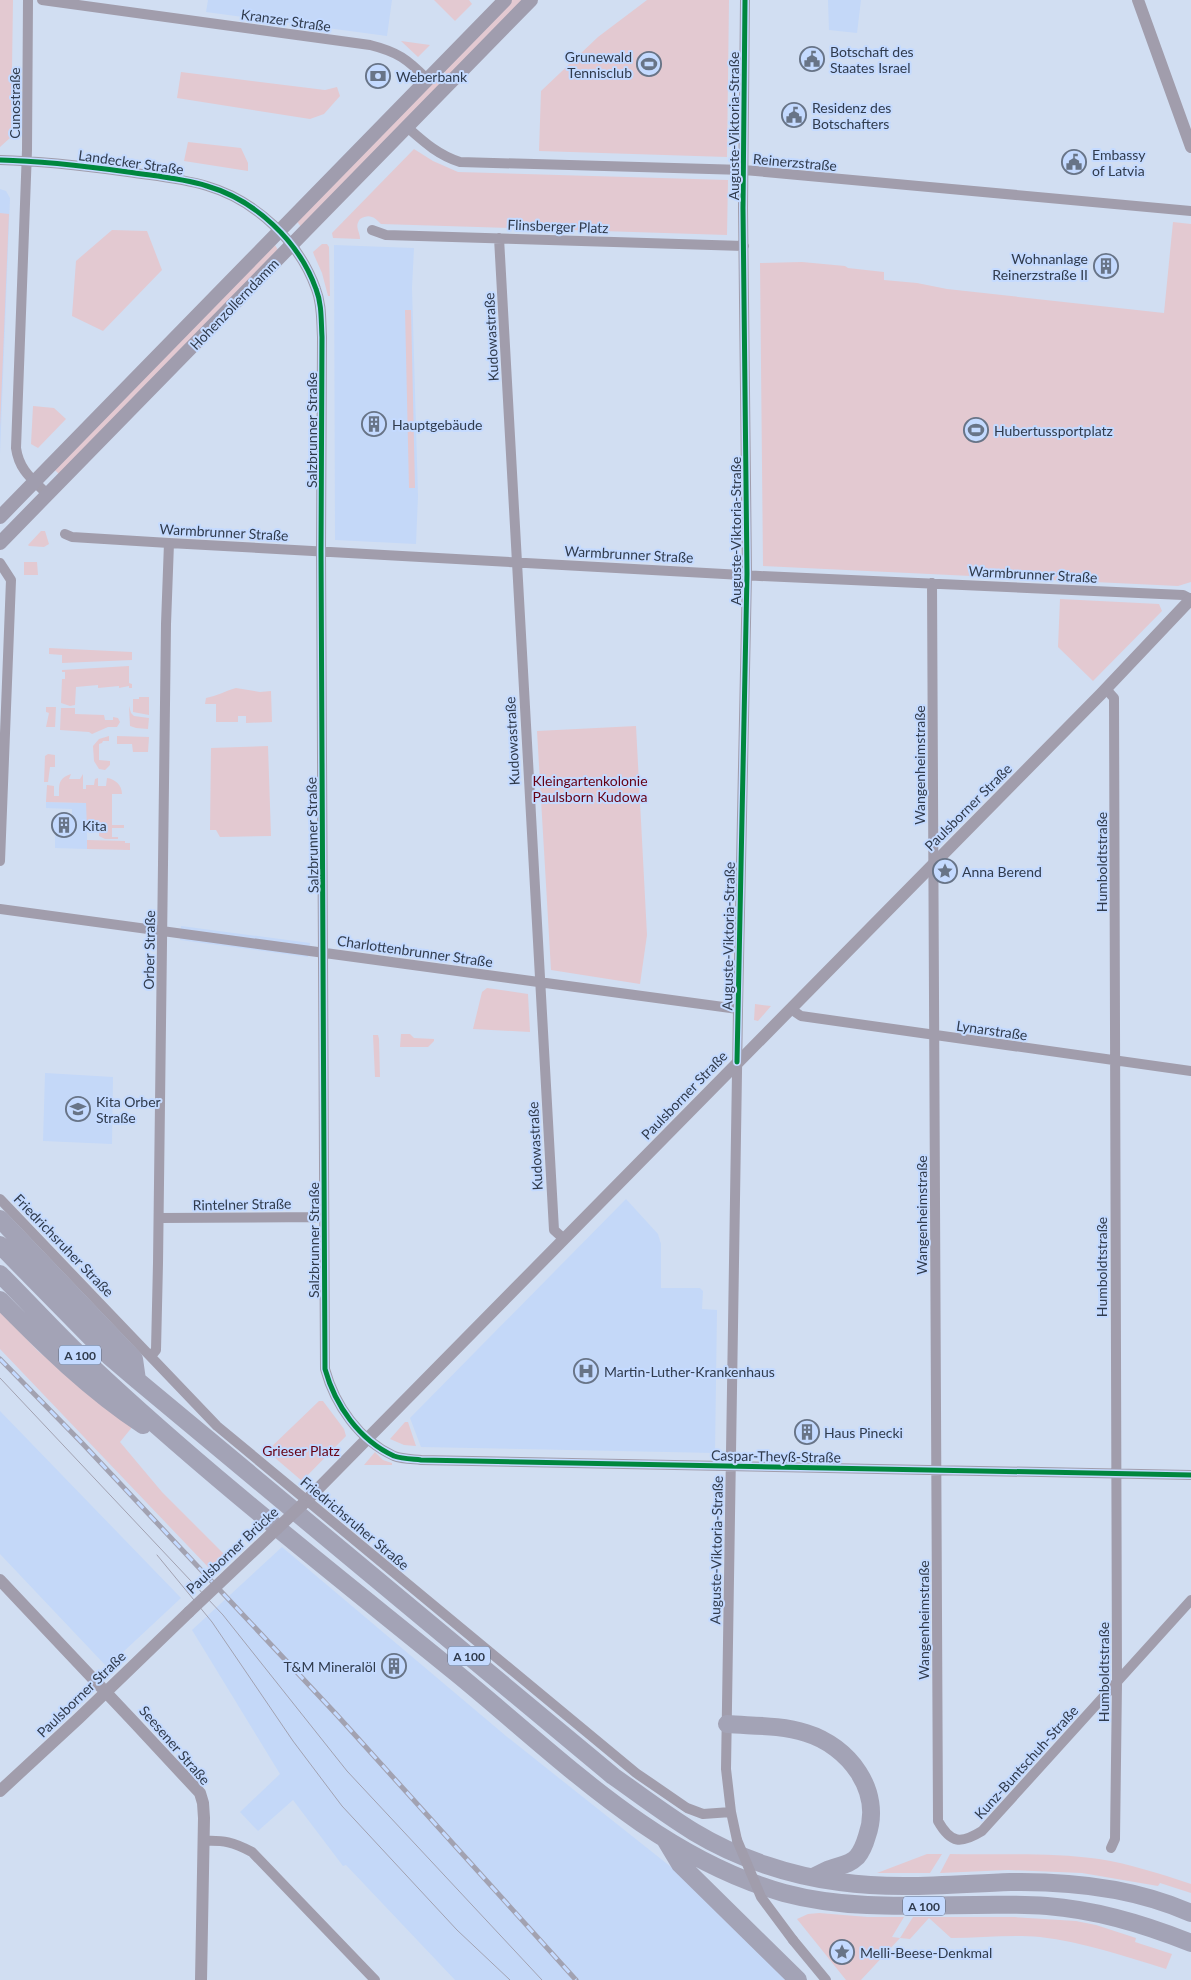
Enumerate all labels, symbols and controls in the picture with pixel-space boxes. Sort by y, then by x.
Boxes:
street label: Kranzer Straße [240,5,332,35]
place label: Botschaft des Staates Israel [830,43,914,76]
public building icon: Botschaft des Staates Israel [799,46,825,72]
place label: Grunewald Tennisclub [565,48,632,81]
sports icon: Grunewald Tennisclub [636,51,662,77]
street label: Auguste-Viktoria-Straße [725,52,742,200]
bank icon: Weberbank [365,63,391,89]
street label: Cunostraße [6,67,23,139]
place label: Weberbank [396,68,468,85]
place label: Residenz des Botschafters [812,99,891,132]
public building icon: Residenz des Botschafters [781,102,807,128]
street label: Landecker Straße [77,146,185,178]
place label: Embassy of Latvia [1092,146,1146,179]
public building icon: Embassy of Latvia [1061,149,1087,175]
street label: Reinerzstraße [752,150,838,174]
street label: Flinsberger Platz [507,216,609,236]
place label: Wohnanlage Reinerzstraße II [992,250,1088,283]
building icon: Wohnanlage Reinerzstraße II [1093,253,1119,279]
street label: Hohenzollerndamm [186,255,282,353]
street label: Kudowastraße [480,292,502,382]
street label: Salzbrunner Straße [303,372,320,488]
building icon: Hauptgebäude [361,411,387,437]
place label: Hauptgebäude [392,416,482,433]
sports icon: Hubertussportplatz [963,417,989,443]
place label: Hubertussportplatz [994,422,1113,439]
street label: Auguste-Viktoria-Straße [727,457,744,605]
street label: Warmbrunner Straße [159,520,289,544]
street label: Warmbrunner Straße [564,542,694,566]
street label: Warmbrunner Straße [968,562,1098,586]
street label: Kudowastraße [501,696,523,786]
street label: Wangenheimstraße [911,705,928,825]
street label: Paulsborner Straße [921,760,1015,854]
park label: Kleingartenkolonie Paulsborn Kudowa [532,772,648,805]
street label: Salzbrunner Straße [302,777,322,893]
building icon: Kita [51,812,77,838]
street label: Humboldtstraße [1093,812,1110,912]
place label: Kita [82,817,107,834]
place icon: Anna Berend [932,858,958,884]
street label: Auguste-Viktoria-Straße [718,862,738,1010]
place label: Anna Berend [962,863,1042,880]
street label: Orber Straße [140,910,158,990]
street label: Charlottenbrunner Straße [336,932,494,970]
street label: Lynarstraße [955,1017,1029,1043]
street label: Paulsborner Straße [637,1047,731,1143]
place label: Kita Orber Straße [96,1093,161,1126]
school or university icon: Kita Orber Straße [65,1096,91,1122]
street label: Kudowastraße [524,1101,546,1191]
street label: Wangenheimstraße [913,1155,930,1275]
street label: Salzbrunner Straße [305,1182,322,1298]
street label: Friedrichsruher Straße [11,1190,117,1300]
street label: Rintelner Straße [192,1195,292,1213]
street label: Humboldtstraße [1093,1217,1110,1317]
road number: A 100 [59,1346,101,1364]
hospital icon: Martin-Luther-Krankenhaus [573,1358,599,1384]
place label: Martin-Luther-Krankenhaus [604,1363,775,1380]
building icon: Haus Pinecki [794,1419,820,1445]
place label: Haus Pinecki [824,1424,903,1441]
park label: Grieser Platz [262,1442,340,1459]
street label: Caspar-Theyß-Straße [711,1446,841,1466]
street label: Friedrichsruher Straße [297,1473,413,1573]
street label: Auguste-Viktoria-Straße [706,1476,726,1624]
street label: Paulsborner Brücke [183,1503,281,1597]
street label: Wangenheimstraße [915,1560,932,1680]
street label: Humboldtstraße [1095,1622,1112,1722]
road number: A 100 [448,1646,490,1665]
street label: Paulsborner Straße [33,1647,129,1741]
building icon: T&M Mineralöl [381,1653,407,1679]
place label: T&M Mineralöl [284,1658,376,1675]
street label: Seesener Straße [136,1702,214,1788]
street label: Kunz-Buntschuh-Straße [971,1702,1081,1822]
road number: A 100 [903,1896,945,1915]
place icon: Melli-Beese-Denkmal [829,1939,855,1965]
place label: Melli-Beese-Denkmal [860,1944,992,1961]

